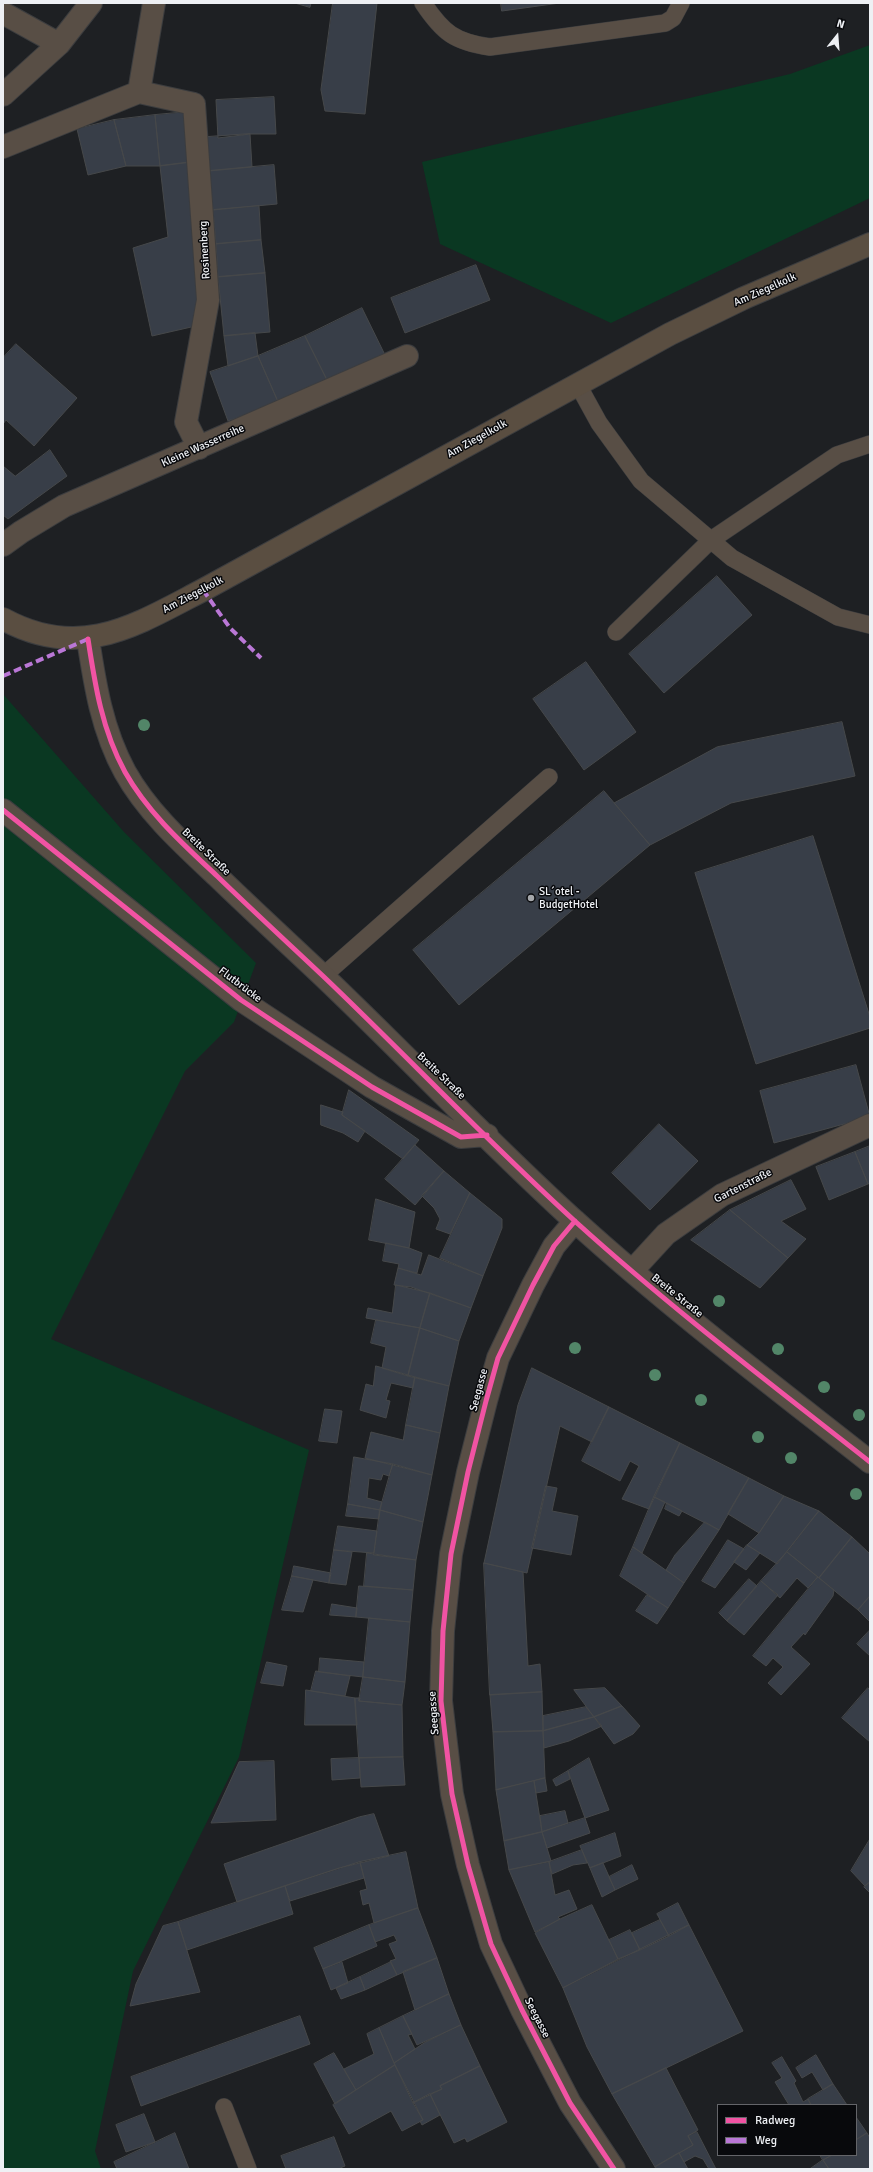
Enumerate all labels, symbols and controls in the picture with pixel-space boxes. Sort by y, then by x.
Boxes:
north arrow [817,16,857,56]
text: N [835,17,846,31]
street label: Rosinenberg [197,220,213,280]
street label: Am Ziegelkolk [732,270,798,310]
street label: Am Ziegelkolk [445,417,509,461]
street label: Kleine Wasserreihe [159,422,247,470]
street label: Am Ziegelkolk [160,573,226,617]
street label: Breite Straße [179,826,233,878]
place label: SL´otel - BudgetHotel [539,885,598,911]
marker: SL´otel - BudgetHotel [526,893,536,903]
street label: Flutbrücke [216,965,264,1005]
street label: Breite Straße [414,1050,468,1102]
street label: Gartenstraße [712,1166,774,1206]
street label: Breite Straße [649,1271,705,1321]
street label: Seegasse [467,1367,491,1413]
street label: Seegasse [426,1691,442,1735]
street label: Seegasse [521,1996,553,2040]
legend [717,2104,857,2156]
text: Radweg [755,2113,795,2128]
text: Weg [755,2133,777,2148]

